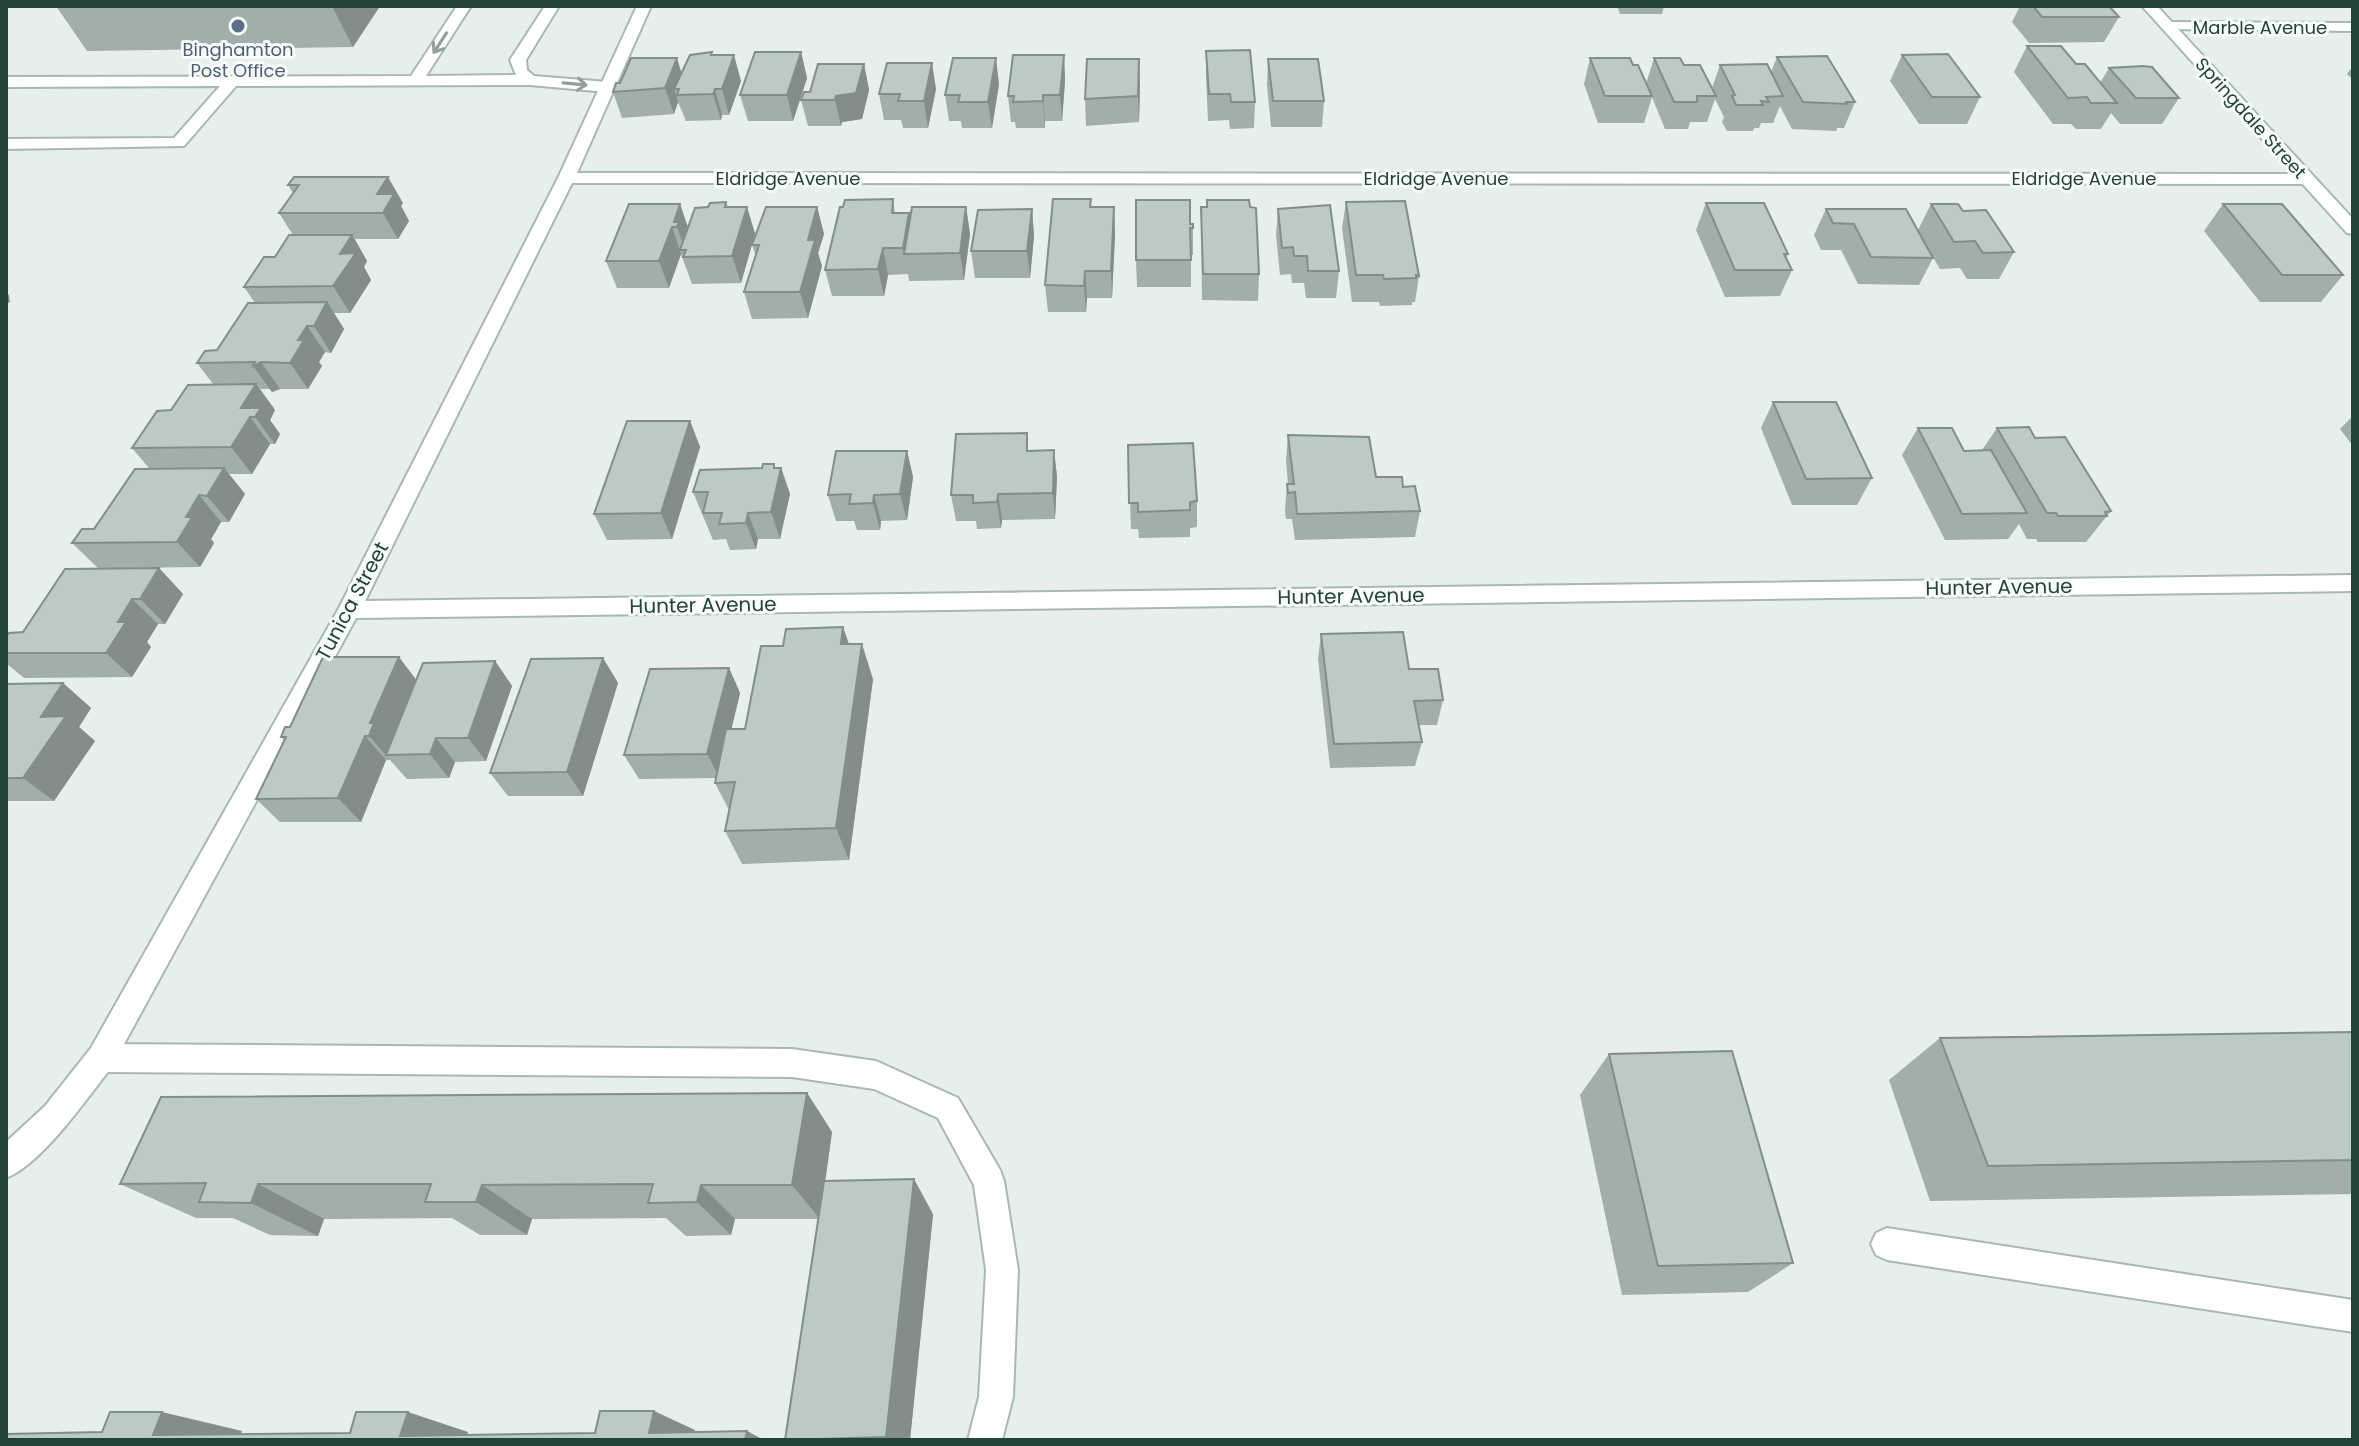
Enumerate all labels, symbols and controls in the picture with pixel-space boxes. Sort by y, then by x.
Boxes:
street label: Marble Avenue [2193,15,2327,40]
marker: Binghamton Post Office [229,17,247,35]
one-way arrow [432,31,448,54]
place label: Binghamton Post Office [183,37,293,83]
street label: Springdale Street [2190,52,2312,184]
one-way arrow [561,77,588,92]
street label: Eldridge Avenue [716,166,860,191]
street label: Eldridge Avenue [1364,166,1508,191]
street label: Eldridge Avenue [2012,166,2156,191]
street label: Tunica Street [309,537,395,665]
street label: Hunter Avenue [1925,572,2073,602]
street label: Hunter Avenue [1277,581,1425,611]
street label: Hunter Avenue [629,590,777,620]

